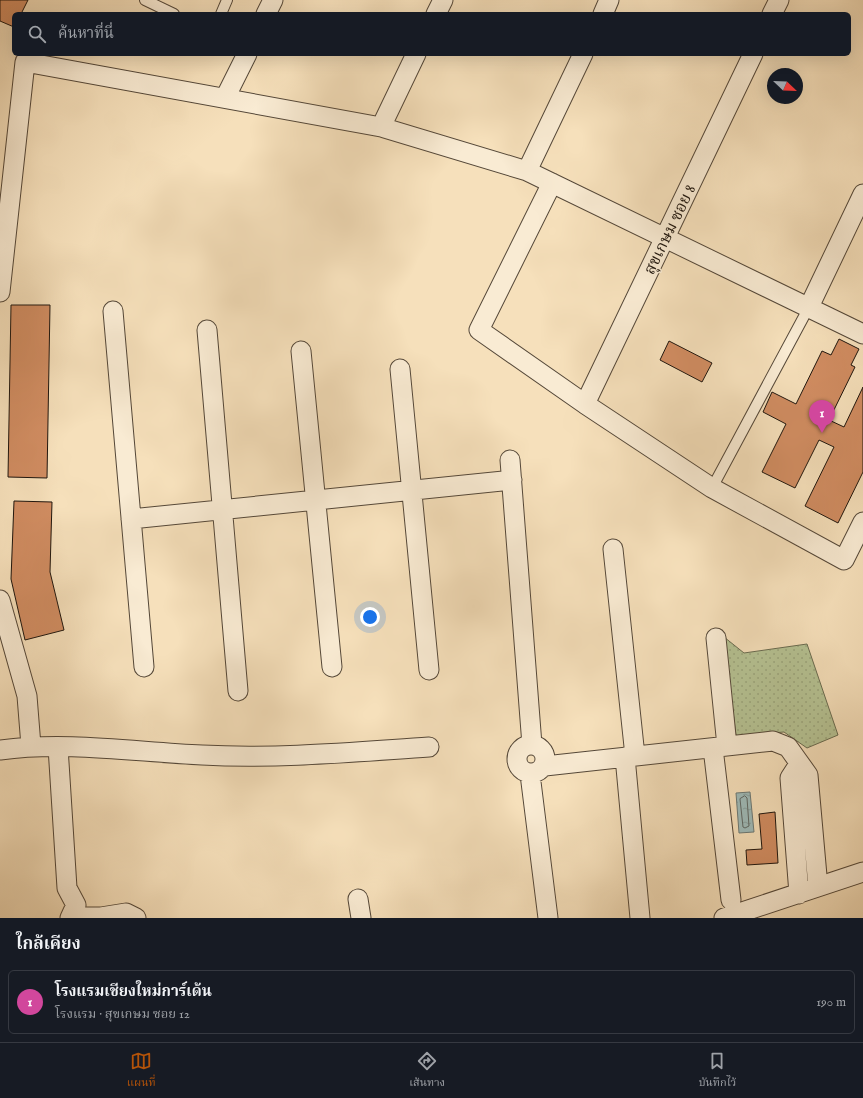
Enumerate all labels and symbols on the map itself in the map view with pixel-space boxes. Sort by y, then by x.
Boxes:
north arrow [767,68,803,104]
street label: สุขเกษม ซอย 8 [640,182,701,278]
pin: 1 [809,400,835,433]
your location [360,607,380,627]

